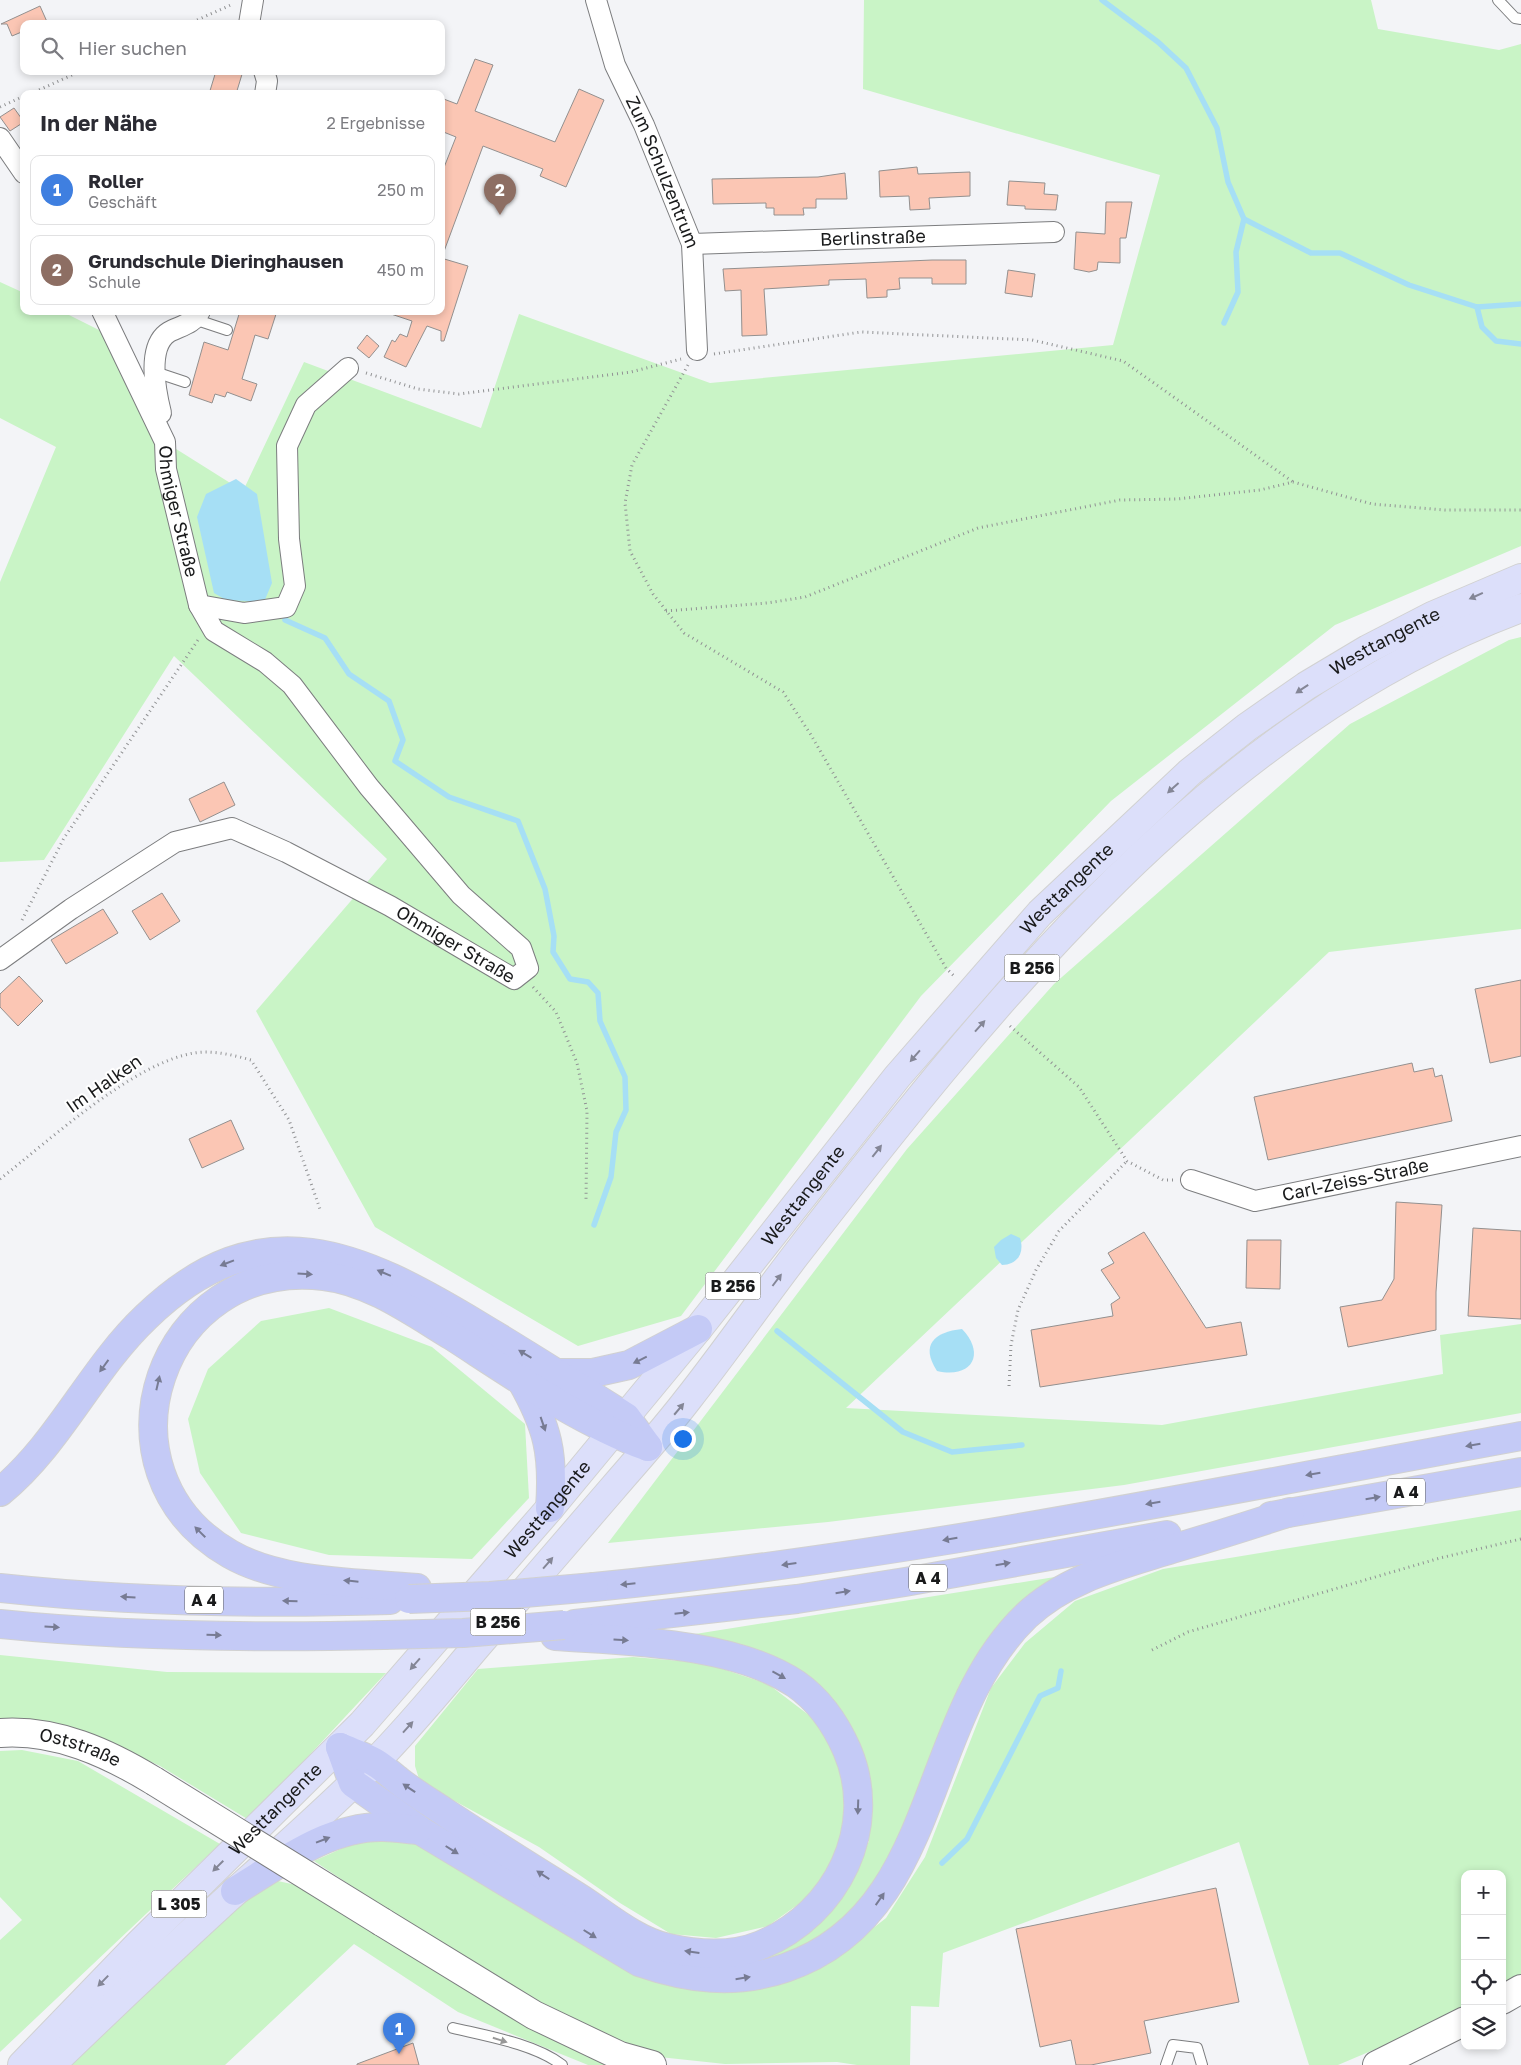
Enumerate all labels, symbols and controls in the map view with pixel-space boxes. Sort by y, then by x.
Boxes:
search box [20,20,445,75]
icon: search [38,34,66,62]
text: Hier suchen [78,36,187,59]
street label: Zum Schulzentrum [622,92,704,251]
text: In der Nähe [40,110,157,136]
text: 2 Ergebnisse [327,113,425,133]
text: Roller [88,169,144,192]
pin: 2 [484,174,516,215]
text: 1 [53,180,61,200]
text: 250 m [377,180,424,200]
text: Geschäft [88,192,157,212]
street label: Berlinstraße [820,224,926,250]
text: Grundschule Dieringhausen [88,249,343,272]
text: 2 [52,260,62,280]
text: 450 m [377,260,424,280]
text: Schule [88,272,141,292]
street label: Ohmiger Straße [155,445,204,579]
one-way arrow [1469,593,1483,601]
street label: Westtangente [1325,602,1443,679]
one-way arrow [1295,684,1309,694]
one-way arrow [1166,782,1179,793]
street label: Westtangente [1015,838,1118,938]
street label: Ohmiger Straße [392,900,519,987]
road number: B 256 [1004,954,1060,981]
one-way arrow [974,1021,986,1033]
street label: Im Halken [61,1049,145,1117]
one-way arrow [909,1050,921,1062]
street label: Westtangente [756,1140,849,1250]
one-way arrow [871,1145,882,1158]
street label: Carl-Zeiss-Straße [1280,1153,1431,1205]
one-way arrow [219,1259,234,1267]
one-way arrow [377,1269,392,1277]
one-way arrow [297,1271,313,1279]
road number: B 256 [706,1272,760,1300]
one-way arrow [772,1274,783,1287]
one-way arrow [519,1349,532,1358]
one-way arrow [633,1356,647,1364]
one-way arrow [99,1359,109,1373]
one-way arrow [154,1376,162,1391]
one-way arrow [674,1403,685,1416]
one-way arrow [539,1417,547,1432]
your location [670,1426,696,1452]
one-way arrow [1465,1441,1481,1449]
street label: Westtangente [499,1456,595,1563]
one-way arrow [1305,1470,1321,1478]
road number: A 4 [1387,1478,1425,1505]
one-way arrow [1365,1493,1381,1501]
one-way arrow [1145,1499,1161,1507]
one-way arrow [194,1526,206,1538]
one-way arrow [941,1535,957,1543]
one-way arrow [543,1557,554,1570]
one-way arrow [781,1560,797,1568]
one-way arrow [995,1560,1011,1568]
road number: A 4 [909,1565,947,1592]
one-way arrow [343,1577,359,1585]
one-way arrow [620,1580,636,1588]
road number: A 4 [185,1586,223,1614]
one-way arrow [835,1587,851,1595]
one-way arrow [119,1593,135,1601]
one-way arrow [282,1597,298,1605]
road number: B 256 [470,1608,526,1635]
one-way arrow [674,1609,690,1617]
one-way arrow [44,1624,60,1632]
one-way arrow [206,1631,222,1639]
one-way arrow [614,1637,630,1645]
one-way arrow [409,1657,420,1670]
one-way arrow [772,1670,786,1679]
one-way arrow [402,1721,414,1733]
street label: Oststraße [38,1723,125,1771]
street label: Westtangente [224,1758,326,1859]
one-way arrow [402,1783,415,1793]
one-way arrow [854,1799,862,1815]
one-way arrow [316,1836,330,1844]
one-way arrow [445,1845,458,1854]
one-way arrow [212,1860,224,1872]
one-way arrow [536,1870,549,1880]
map controls [1461,1870,1506,2050]
button: + [1461,1870,1506,1915]
road number: L 305 [152,1890,206,1918]
one-way arrow [875,1892,885,1906]
button: − [1461,1915,1506,1960]
one-way arrow [584,1930,597,1939]
one-way arrow [683,1948,699,1956]
button: locate [1461,1960,1506,2005]
one-way arrow [735,1973,751,1981]
one-way arrow [97,1975,109,1987]
button: layers [1461,2005,1506,2050]
pin: 1 [383,2013,415,2054]
one-way arrow [493,2036,508,2044]

